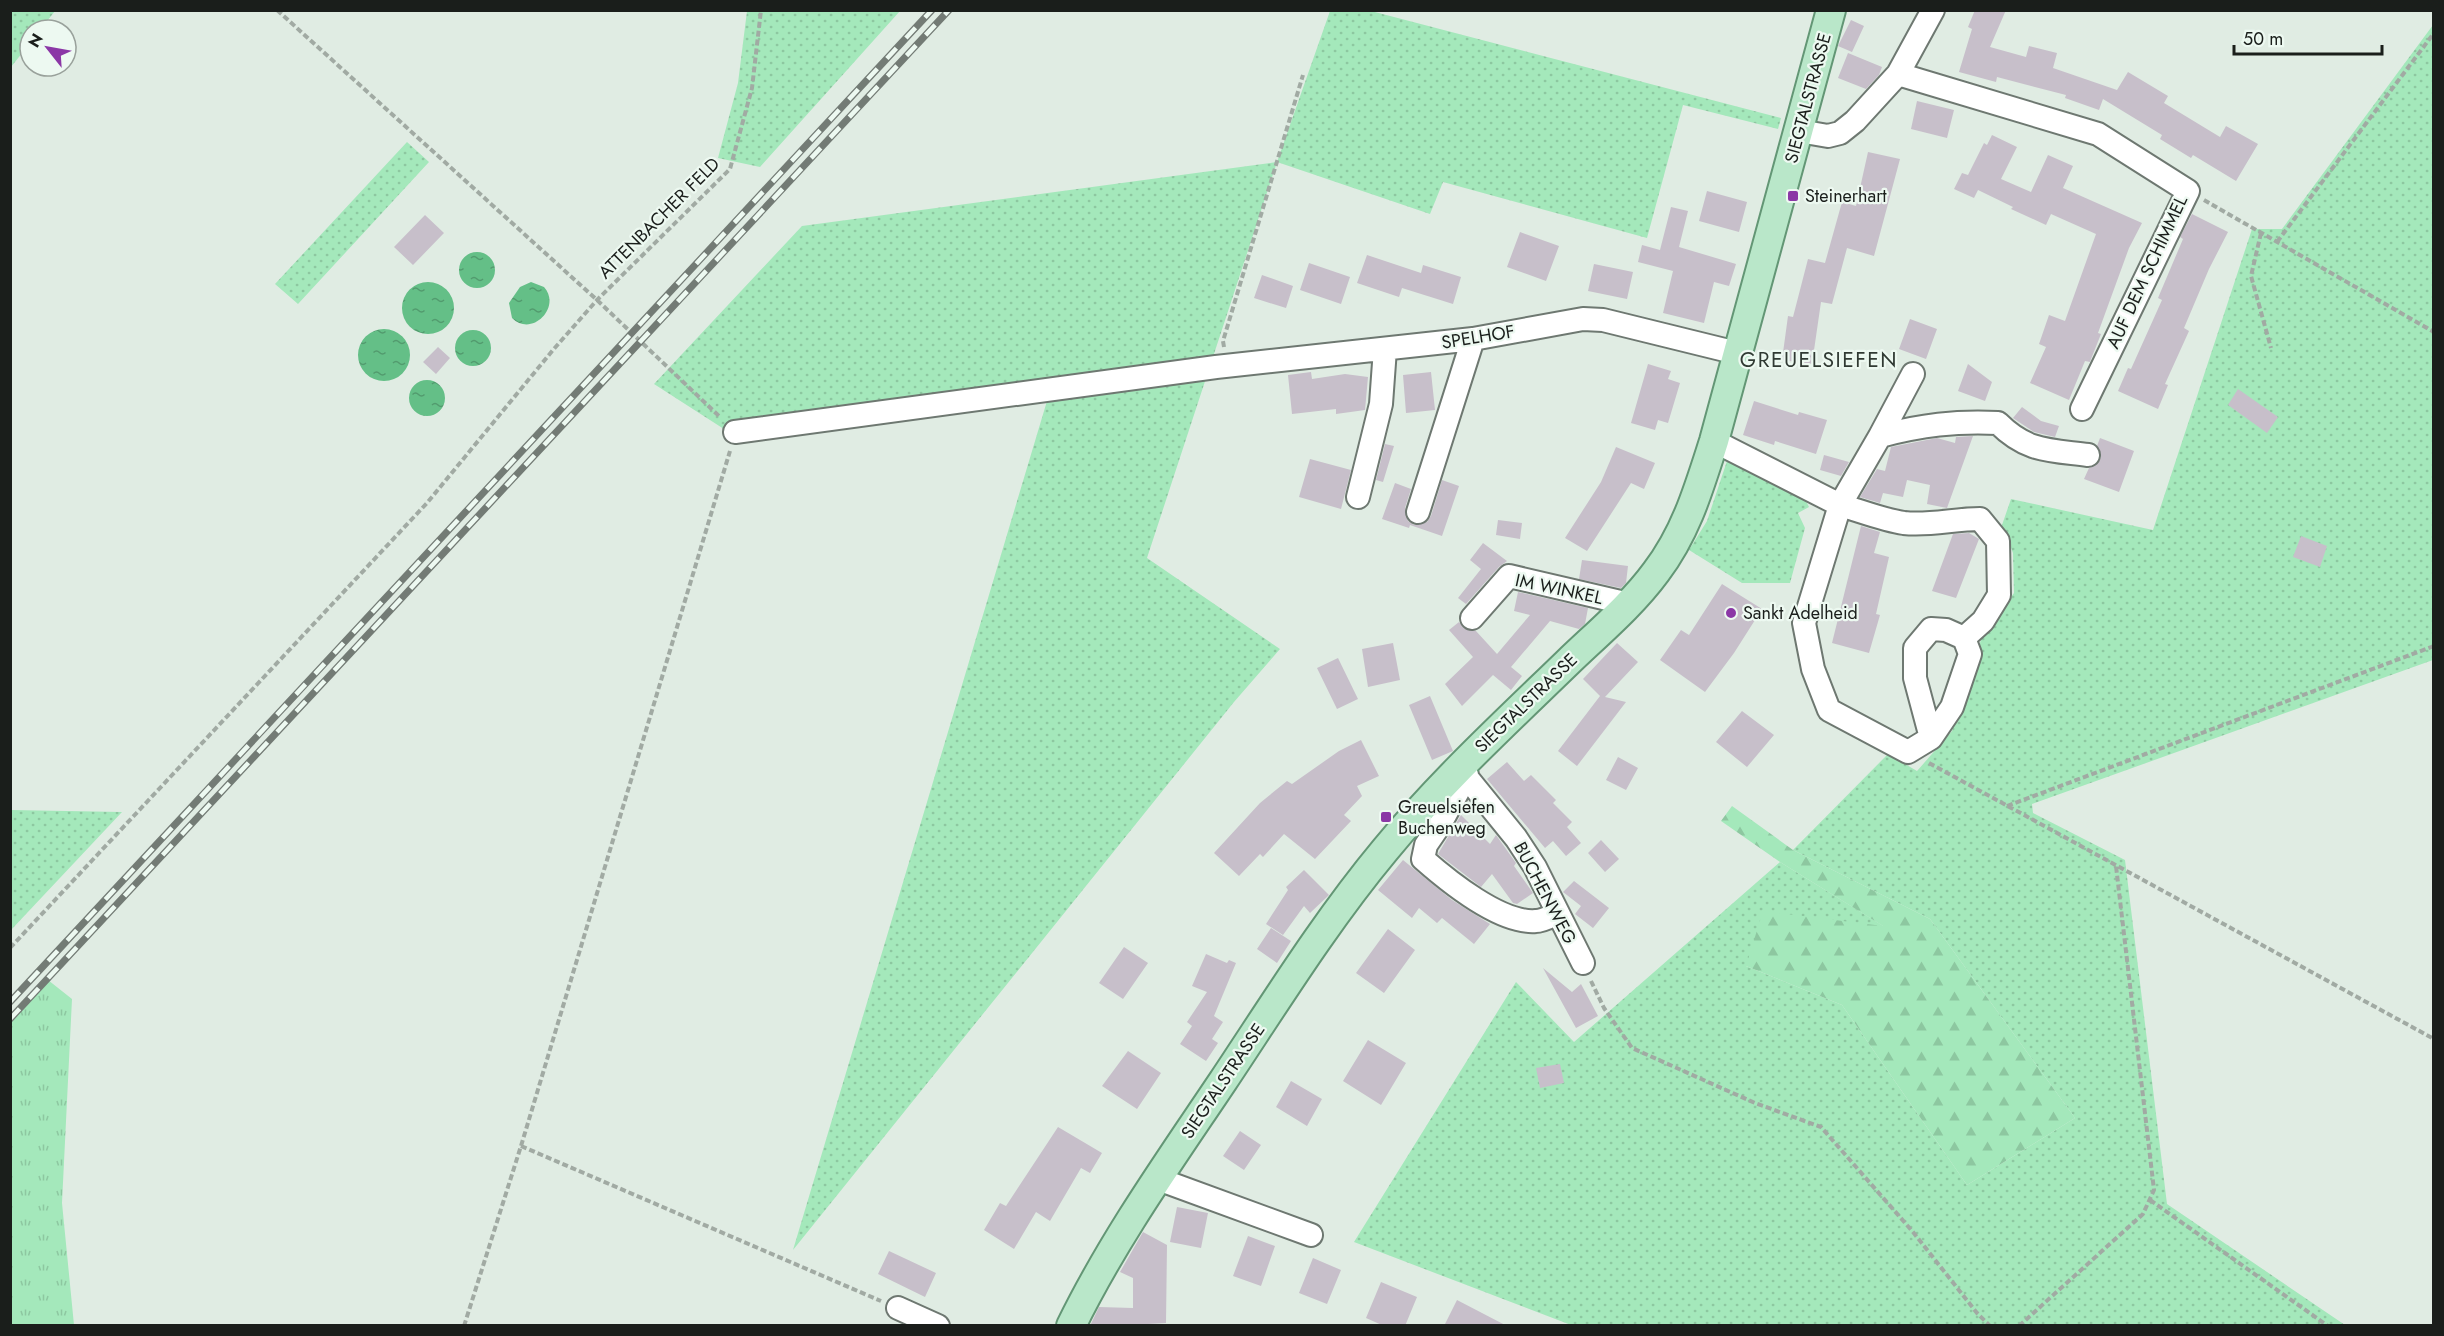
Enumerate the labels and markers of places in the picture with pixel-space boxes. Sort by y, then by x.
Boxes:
place label: Steinerhart [1805,183,1887,209]
marker: Steinerhart [1786,189,1800,203]
place label: Sankt Adelheid [1743,600,1858,626]
marker: Sankt Adelheid [1724,606,1738,620]
place label: Greuelsiefen Buchenweg [1398,794,1495,841]
marker: Greuelsiefen Buchenweg [1379,810,1393,824]

